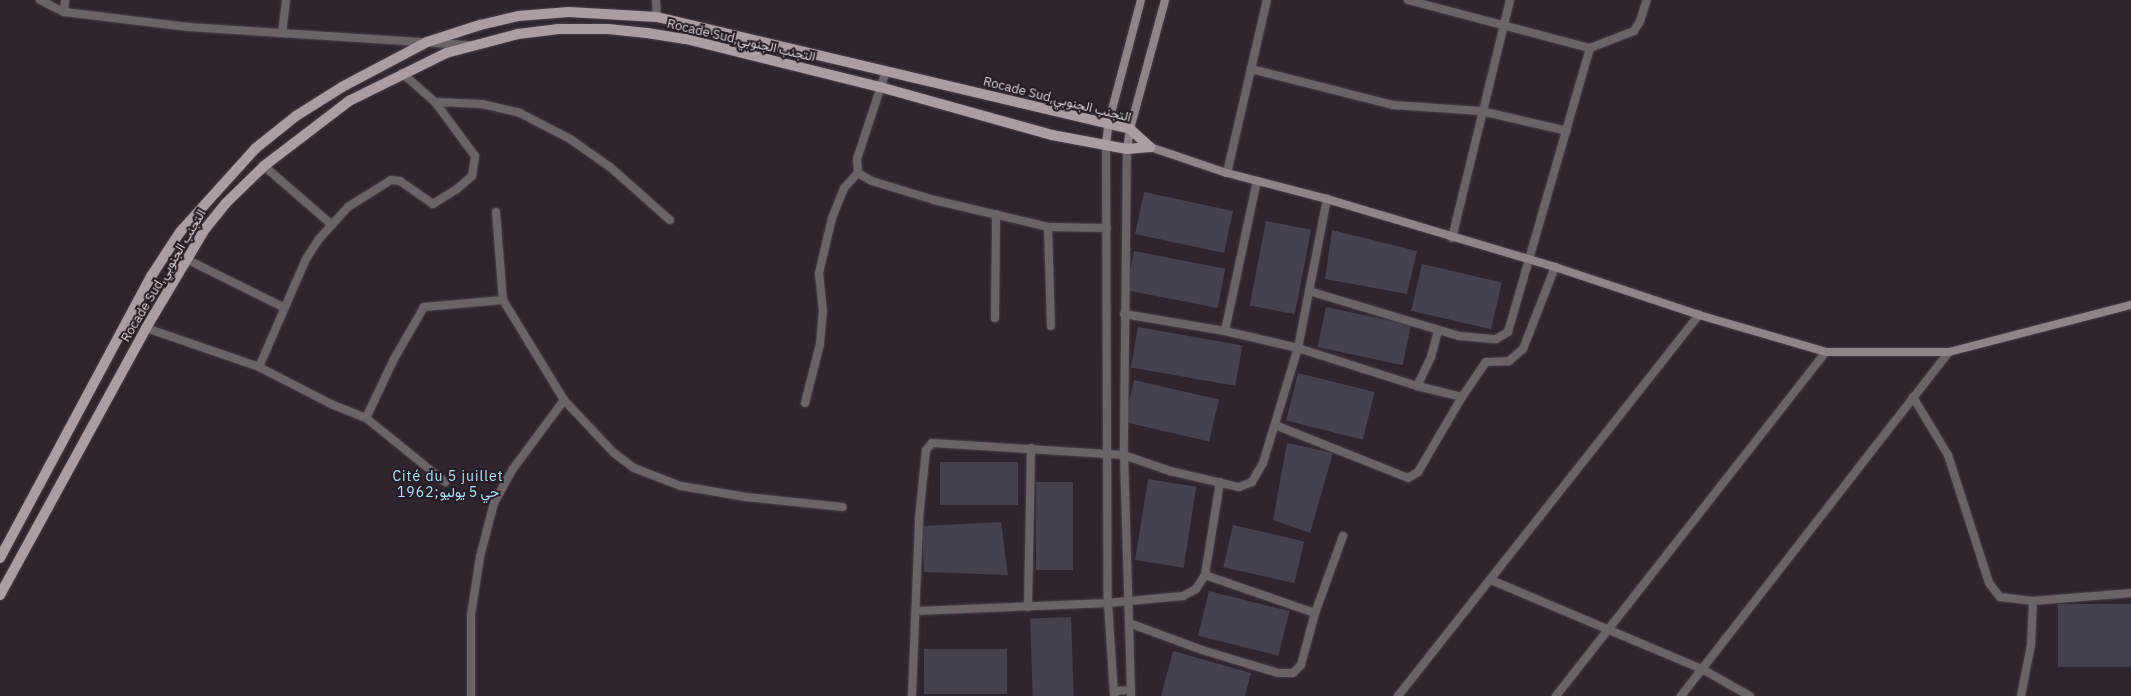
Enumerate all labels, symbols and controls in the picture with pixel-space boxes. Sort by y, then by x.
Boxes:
street label: Rocade Sud,التجنب الجنوبي [665,16,817,66]
street label: Rocade Sud,التجنب الجنوبي [982,74,1132,126]
street label: Rocade Sud,التجنب الجنوبي [118,207,210,345]
district label: Cité du 5 juillet 1962;حي 5 يوليو [392,468,504,500]

